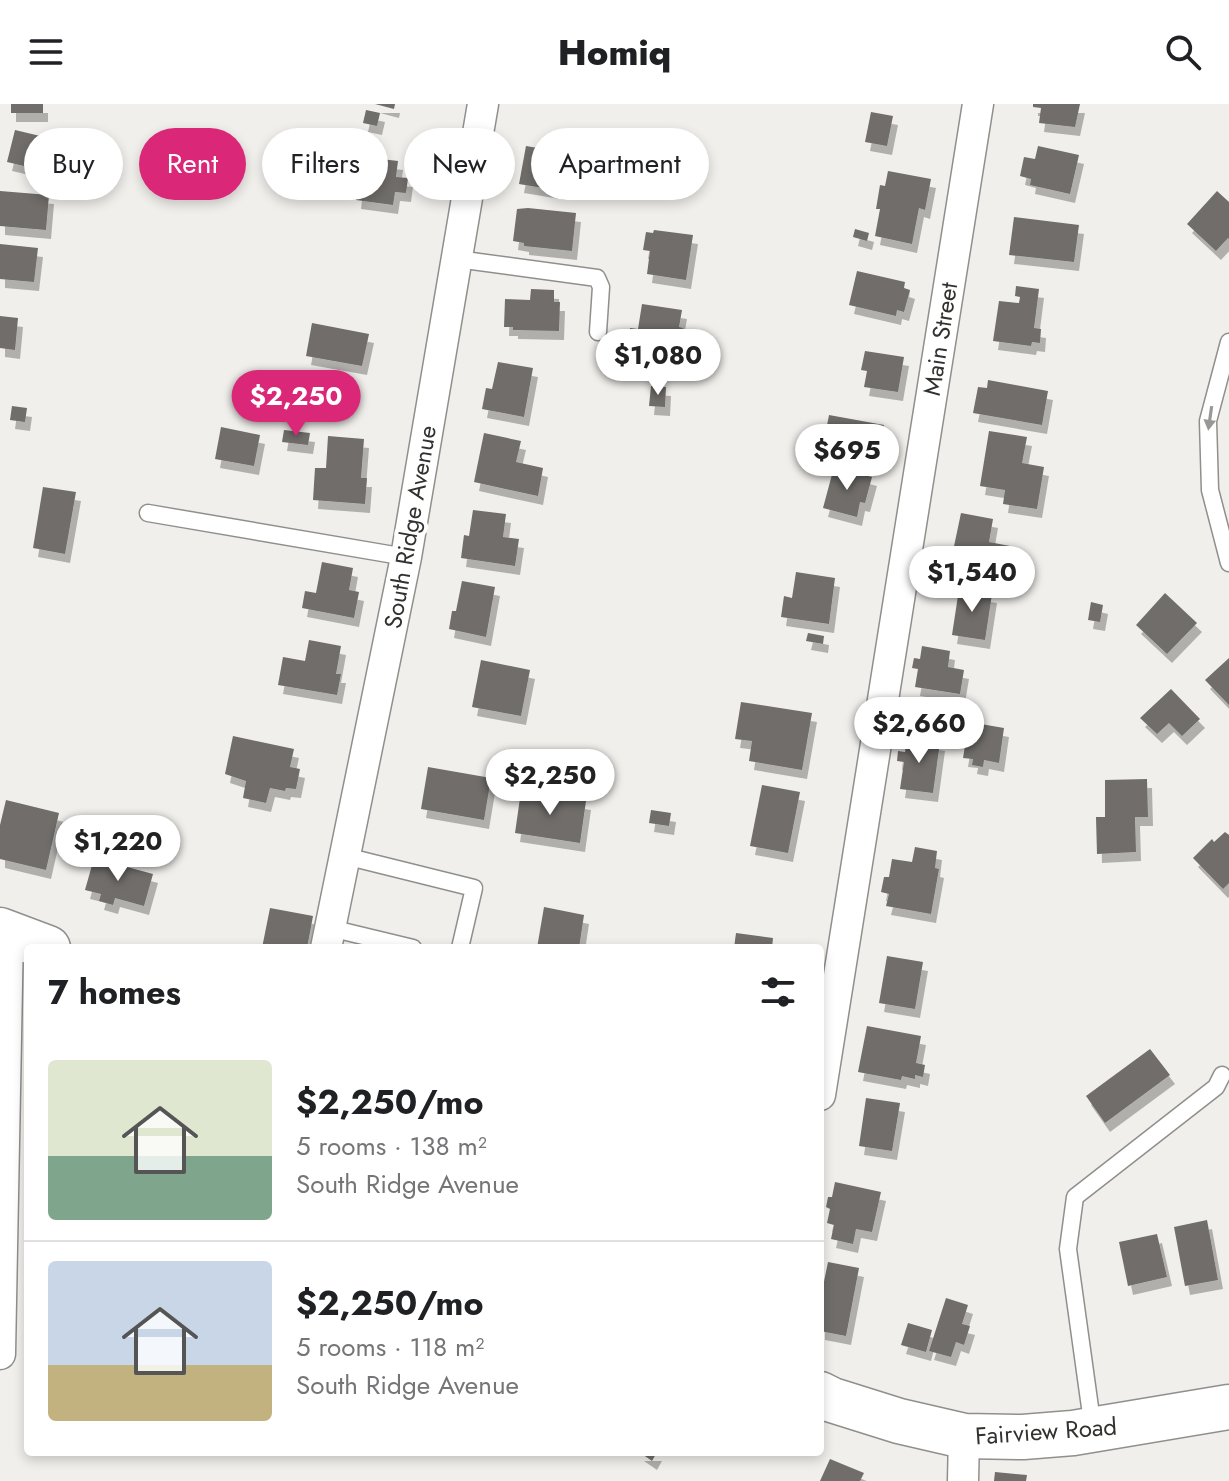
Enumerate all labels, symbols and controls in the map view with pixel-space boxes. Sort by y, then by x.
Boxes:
text: Homiq [558,26,671,78]
icon: menu [24,30,68,74]
icon: search [1161,30,1205,74]
chip: Buy [24,128,123,200]
chip: Rent [139,128,246,200]
chip: Filters [262,128,388,200]
chip: New [404,128,515,200]
chip: Apartment [531,128,709,200]
street label: Main Street [914,280,966,398]
pin: $1,080 [593,329,723,397]
text: $1,080 [614,336,702,374]
pin: $2,250 [231,370,361,438]
text: $2,250 [250,377,342,415]
one-way arrow [1203,405,1216,430]
street label: South Ridge Avenue [375,423,445,631]
pin: $695 [800,424,894,492]
text: $695 [813,431,881,469]
pin: $1,540 [907,546,1037,614]
text: $1,540 [927,553,1017,591]
pin: $2,660 [854,697,984,765]
text: $2,660 [872,704,966,742]
pin: $2,250 [485,749,615,817]
text: $2,250 [504,756,596,794]
pin: $1,220 [53,815,183,883]
text: $1,220 [73,822,163,860]
text: 7 homes [48,968,181,1017]
icon: filters [756,970,800,1014]
text: $2,250/mo [296,1078,483,1127]
icon: home [112,1092,208,1188]
text: 5 rooms · 138 m² [296,1127,487,1165]
text: South Ridge Avenue [296,1165,519,1203]
text: $2,250/mo [296,1279,483,1328]
icon: home [112,1293,208,1389]
text: 5 rooms · 118 m² [296,1328,484,1366]
text: South Ridge Avenue [296,1366,519,1404]
street label: Fairview Road [974,1409,1118,1453]

